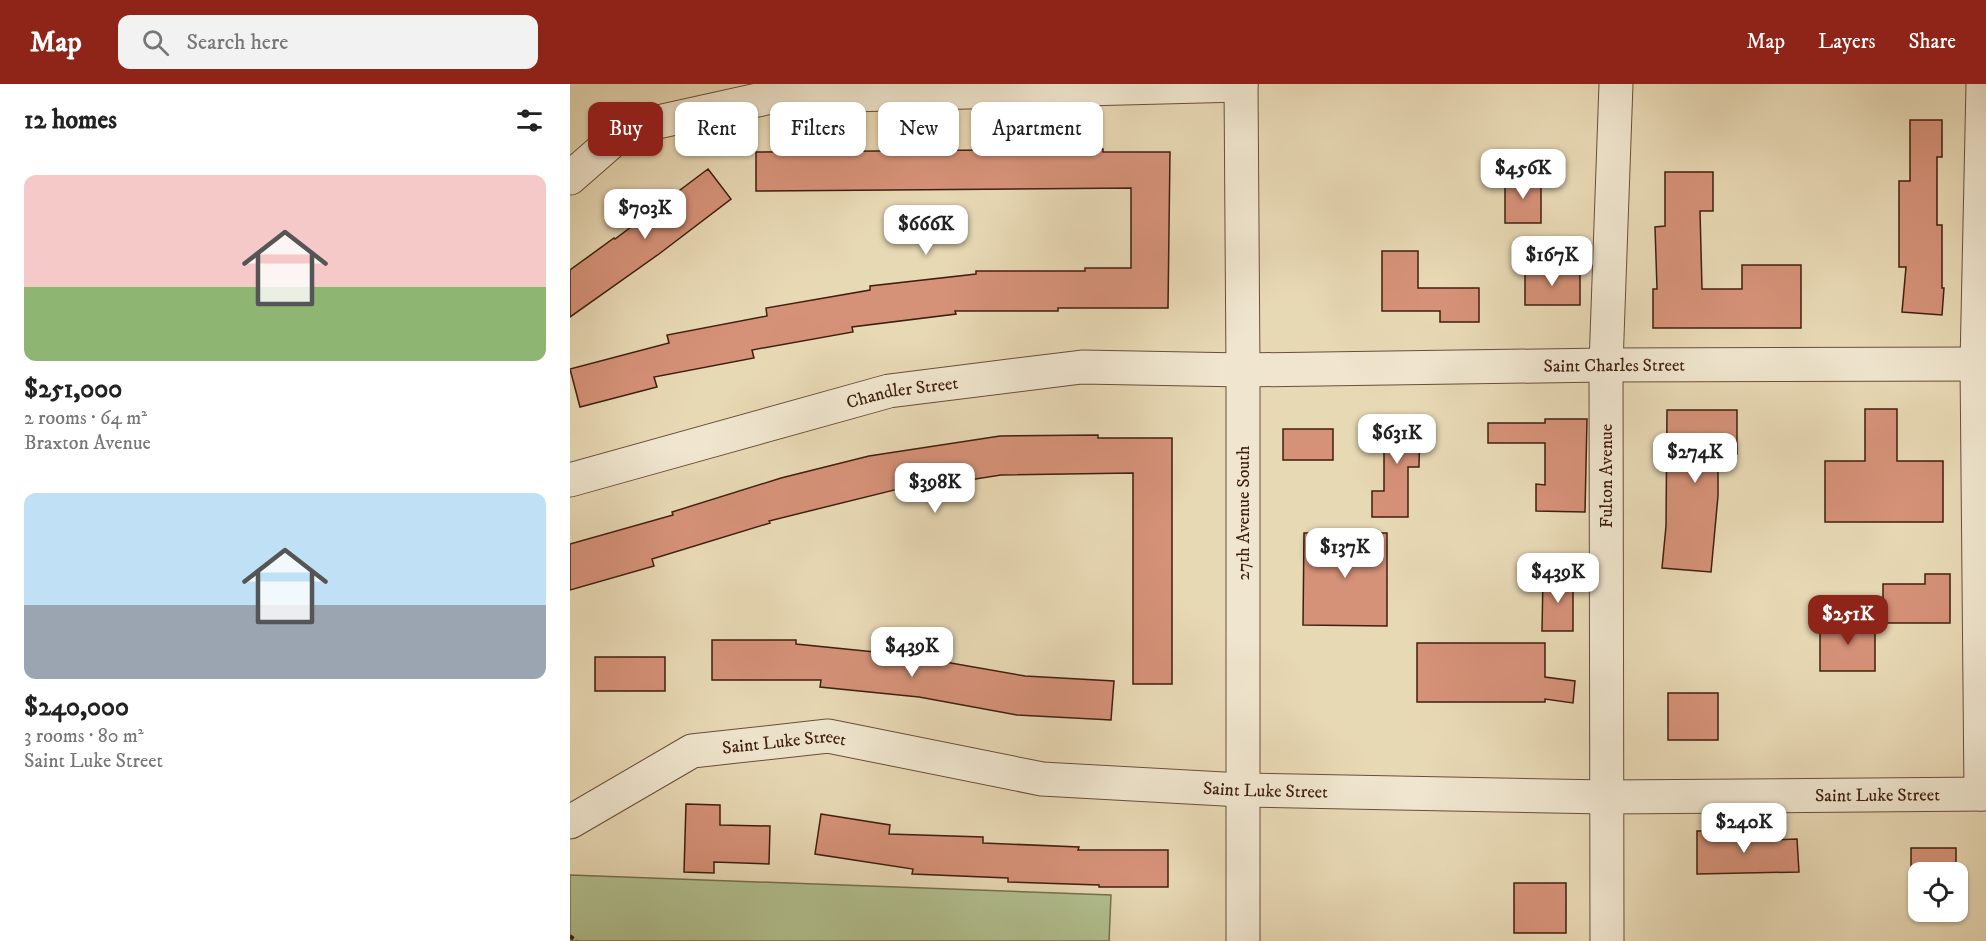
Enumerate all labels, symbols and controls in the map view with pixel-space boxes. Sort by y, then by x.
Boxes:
search box [118,15,538,69]
text: Map [30,25,82,60]
icon: search [139,26,172,59]
text: Search here [187,29,288,56]
text: Map [1746,29,1785,55]
text: Layers [1818,29,1876,55]
text: Share [1909,29,1956,55]
chip: Buy [588,102,663,156]
chip: Rent [675,102,758,156]
chip: Filters [770,102,866,156]
chip: New [878,102,959,156]
chip: Apartment [971,102,1103,156]
text: 12 homes [24,104,117,137]
icon: filters [513,104,546,137]
pin: $456K [1481,149,1565,200]
text: $456K [1495,156,1551,181]
pin: $703K [603,189,687,240]
text: $703K [618,196,672,221]
pin: $666K [884,205,968,256]
text: $666K [898,212,954,237]
icon: home [231,214,339,322]
pin: $167K [1510,236,1594,287]
text: $167K [1525,243,1579,268]
street label: Saint Charles Street [1543,355,1685,378]
street label: Chandler Street [844,372,960,414]
text: $251,000 [24,373,122,406]
text: 2 rooms · 64 m² [24,406,147,431]
pin: $631K [1355,414,1439,465]
text: $631K [1372,421,1422,446]
street label: Fulton Avenue [1596,424,1618,528]
text: Braxton Avenue [24,431,151,456]
pin: $274K [1653,433,1737,484]
text: $274K [1667,440,1723,465]
street label: 27th Avenue South [1233,445,1255,580]
pin: $398K [893,463,977,514]
text: $398K [909,470,961,495]
pin: $137K [1303,528,1387,579]
icon: home [231,532,339,640]
text: $137K [1320,535,1370,560]
pin: $439K [1516,553,1600,604]
text: $439K [1531,560,1585,585]
pin: $251K [1806,595,1890,646]
text: $251K [1822,602,1874,627]
pin: $439K [870,627,954,678]
text: $439K [885,634,939,659]
text: $240,000 [24,691,129,724]
text: 3 rooms · 80 m² [24,724,144,749]
street label: Saint Luke Street [721,726,848,760]
text: Saint Luke Street [24,749,163,774]
street label: Saint Luke Street [1202,778,1328,804]
street label: Saint Luke Street [1815,784,1940,807]
pin: $240K [1702,803,1786,854]
text: $240K [1715,810,1773,835]
map controls [1908,862,1968,922]
button: locate [1908,862,1968,922]

